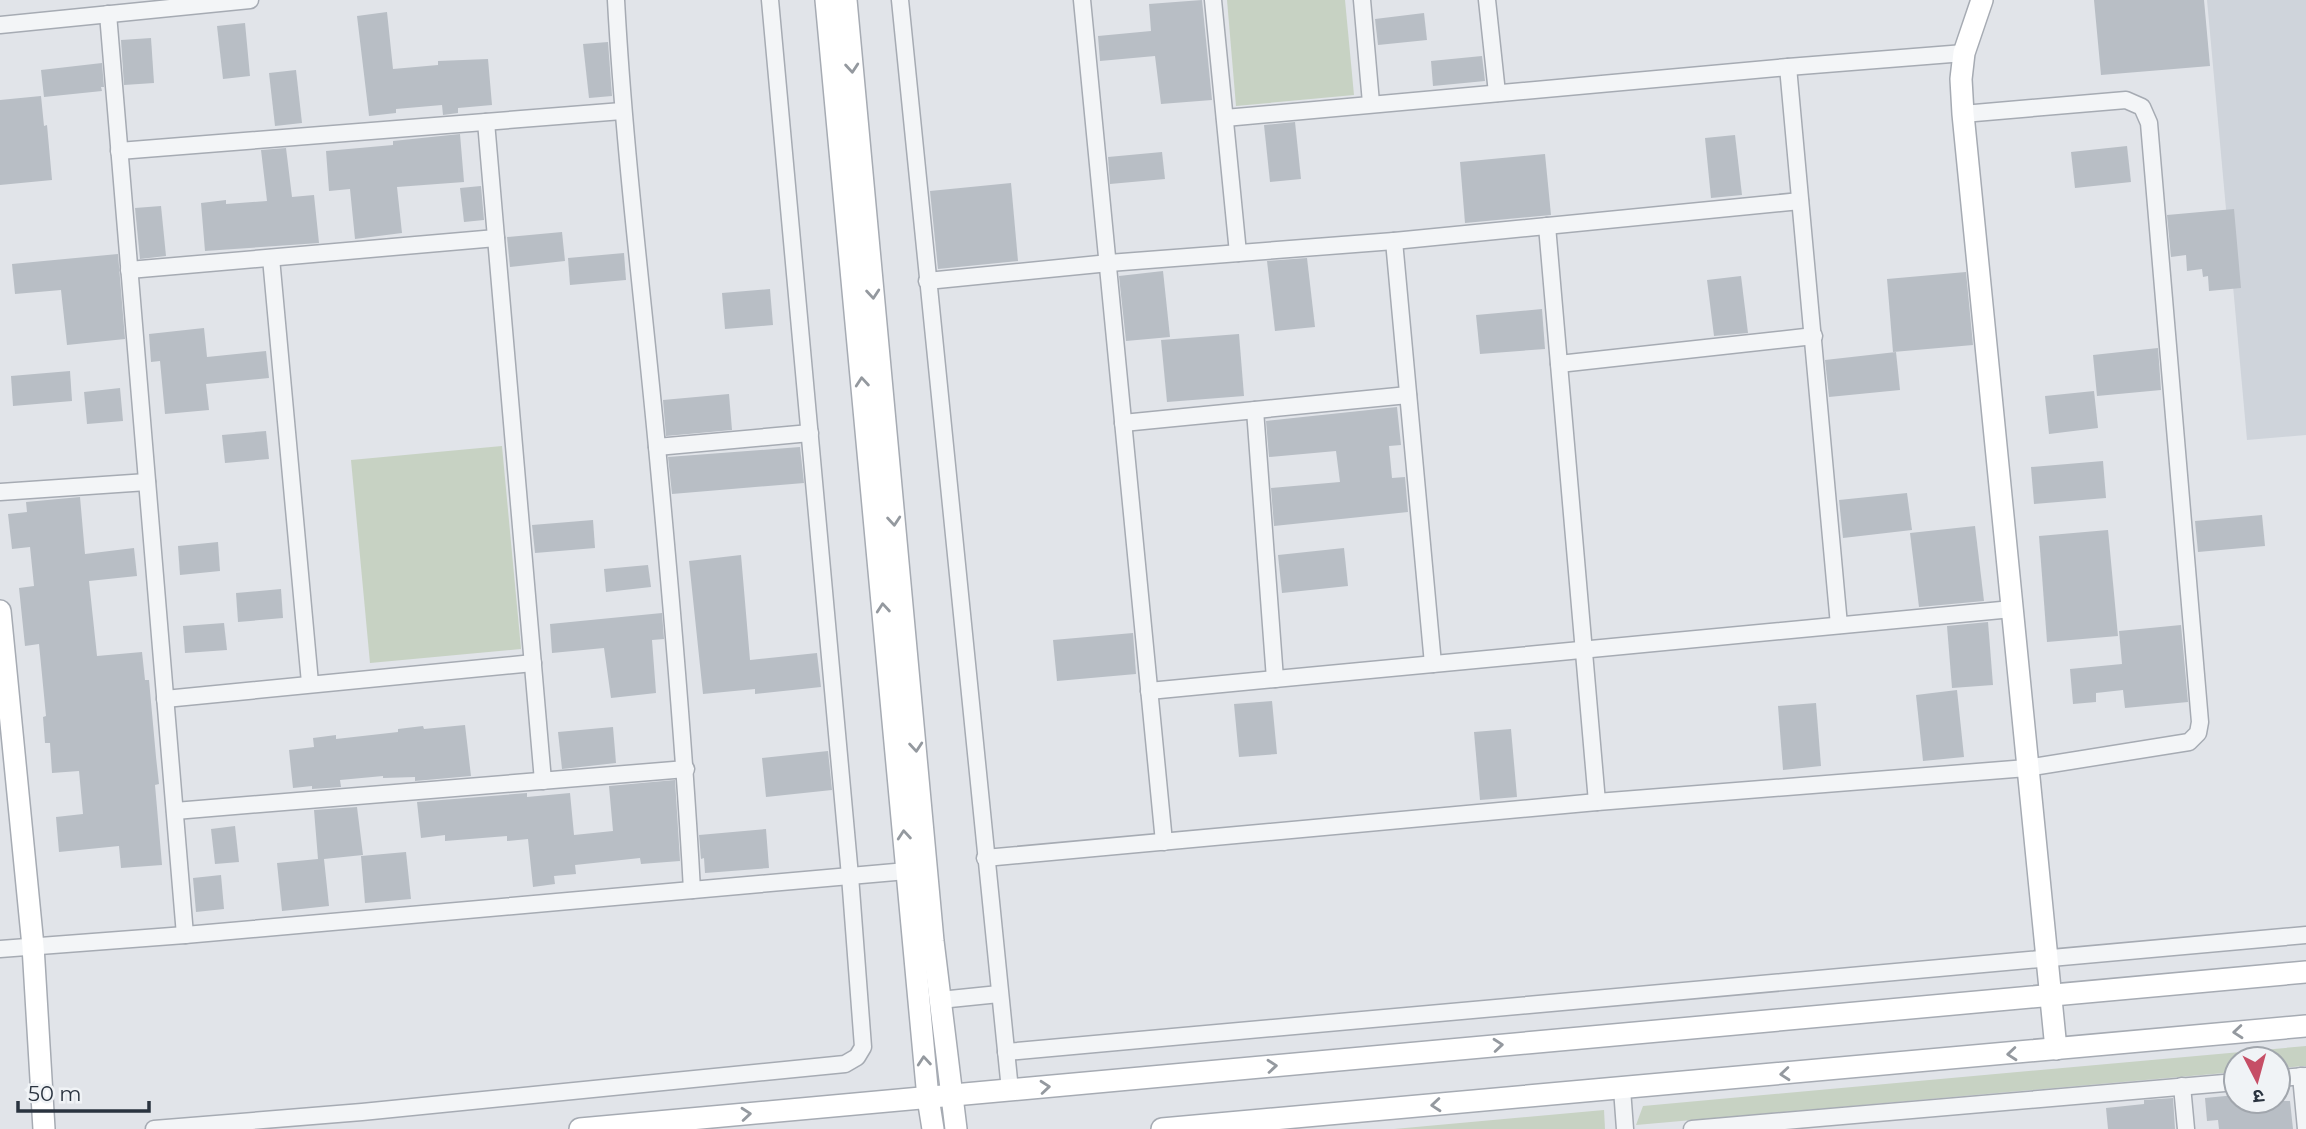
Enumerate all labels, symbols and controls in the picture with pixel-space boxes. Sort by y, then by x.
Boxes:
one-way arrow [844,63,859,74]
one-way arrow [865,289,880,300]
one-way arrow [854,376,869,388]
one-way arrow [886,516,901,527]
one-way arrow [876,603,891,614]
one-way arrow [908,742,923,753]
one-way arrow [897,829,912,840]
one-way arrow [2232,1025,2244,1040]
one-way arrow [1493,1038,1504,1053]
north arrow [2222,1045,2292,1115]
one-way arrow [2006,1046,2017,1061]
one-way arrow [917,1056,932,1067]
one-way arrow [1267,1059,1278,1074]
one-way arrow [1779,1066,1790,1081]
scale bar [18,1070,149,1114]
one-way arrow [1040,1080,1051,1095]
text: 50 m [28,1081,82,1106]
text: उ [2251,1084,2265,1109]
one-way arrow [1431,1097,1442,1112]
one-way arrow [740,1107,751,1122]

